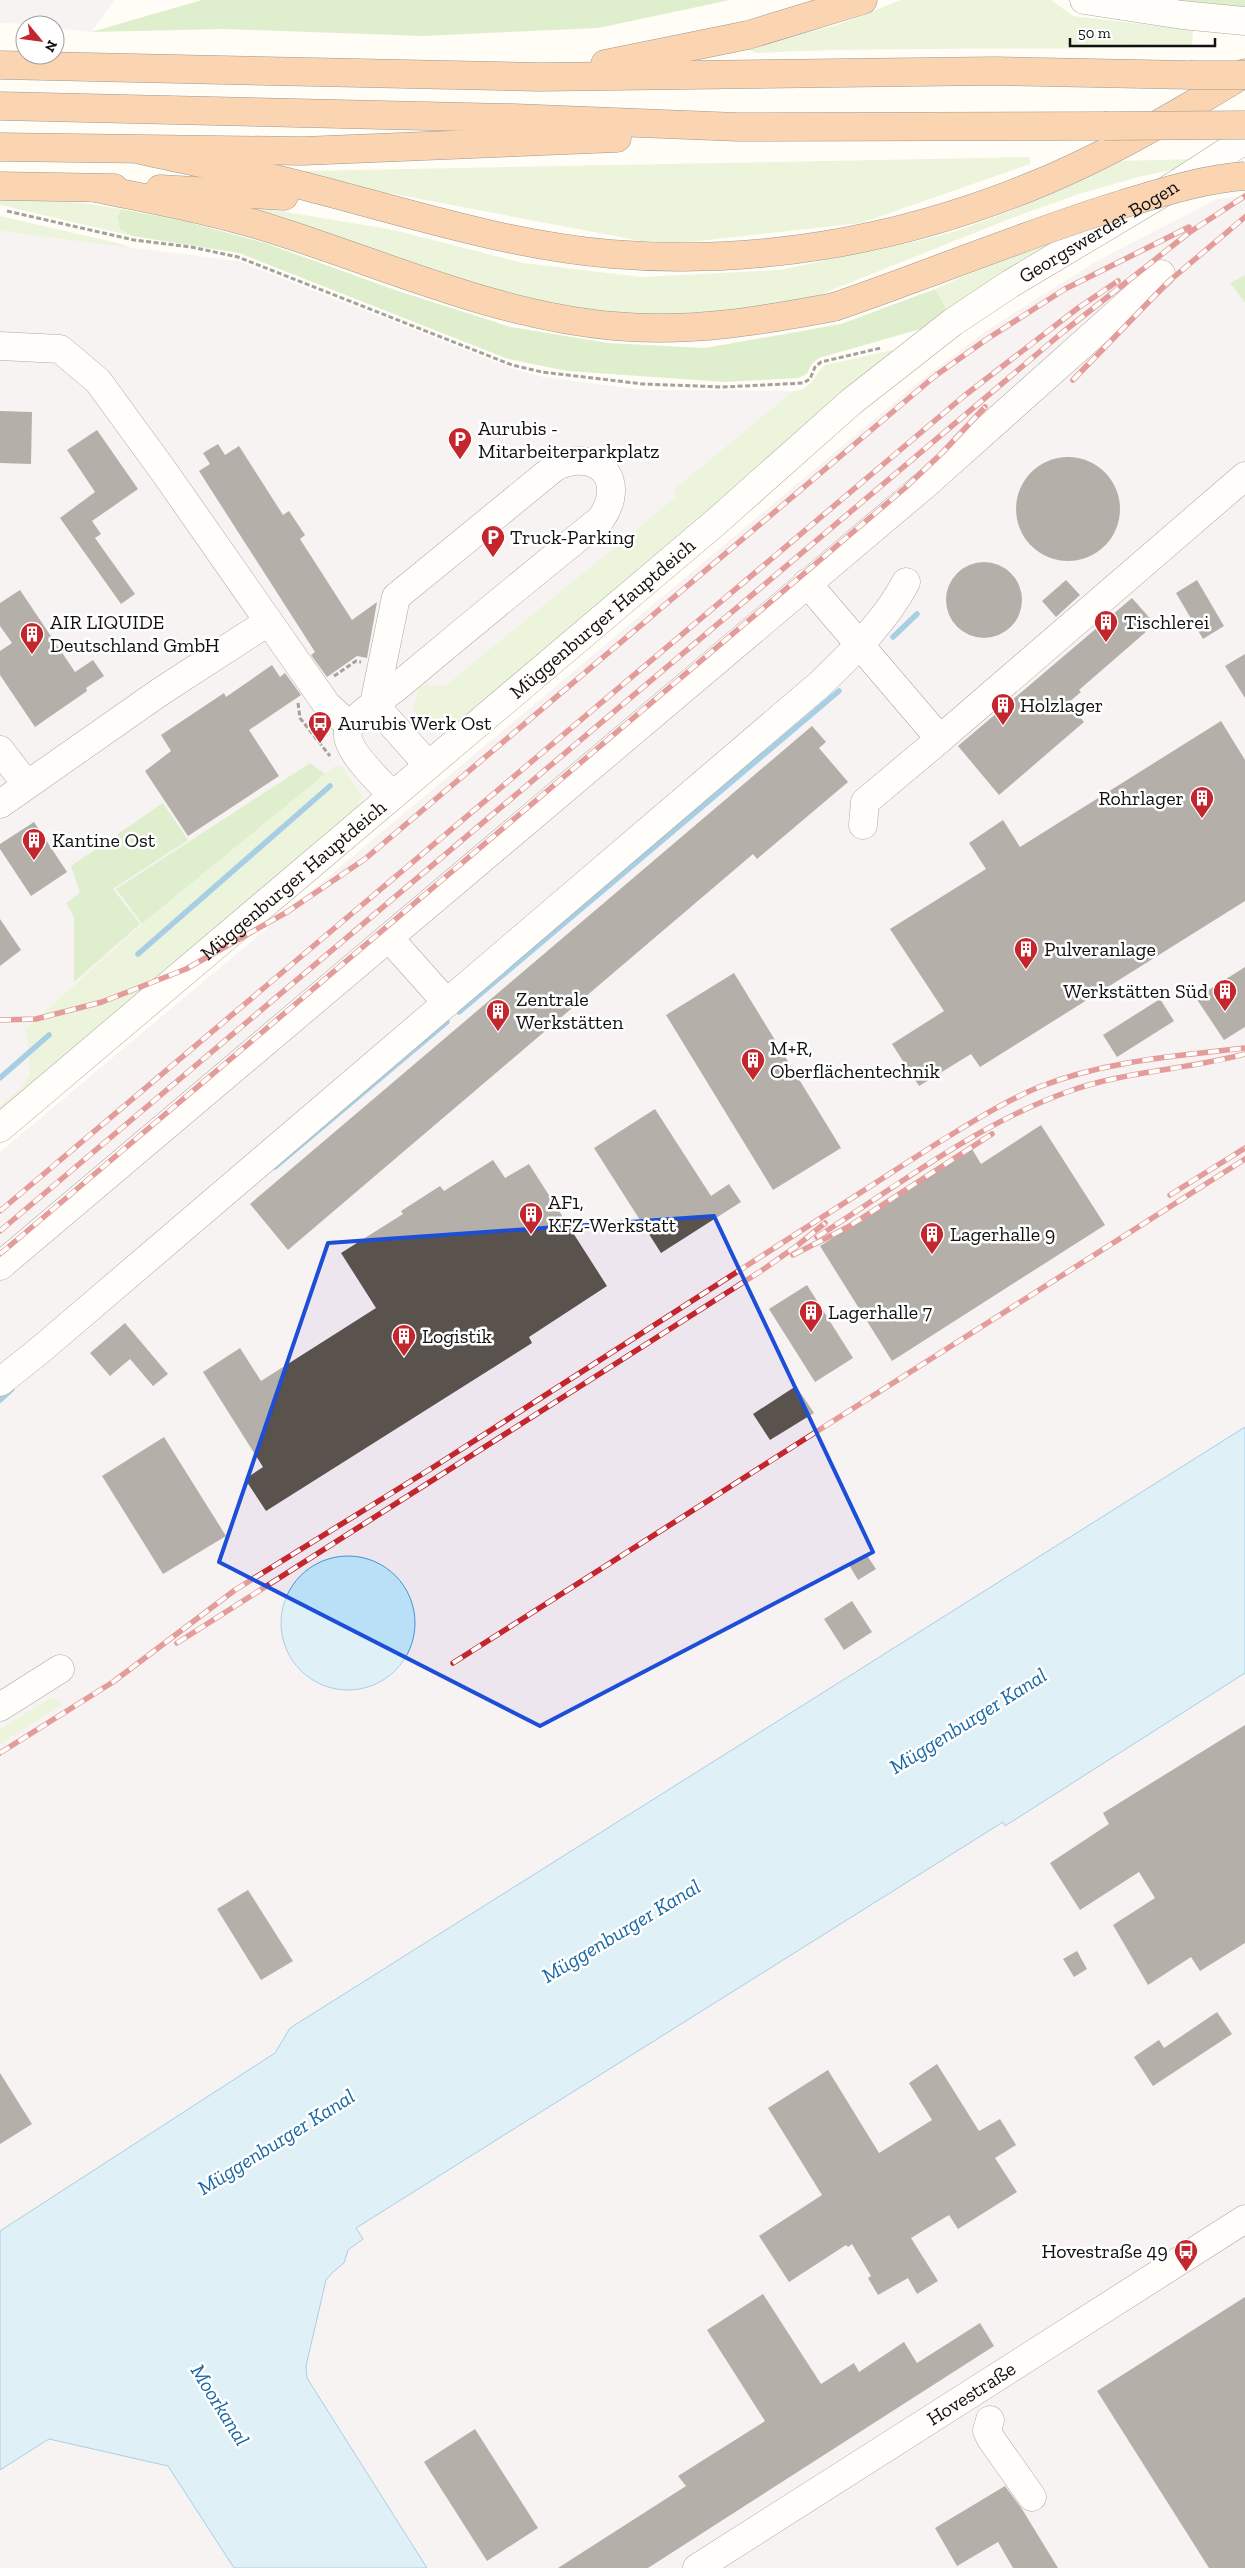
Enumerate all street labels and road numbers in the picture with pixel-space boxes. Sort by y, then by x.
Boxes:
street label: Georgswerder Bogen [1014,174,1183,288]
street label: Müggenburger Hauptdeich [505,533,700,703]
street label: Müggenburger Hauptdeich [196,794,391,965]
street label: Hovestraße [922,2356,1020,2431]

